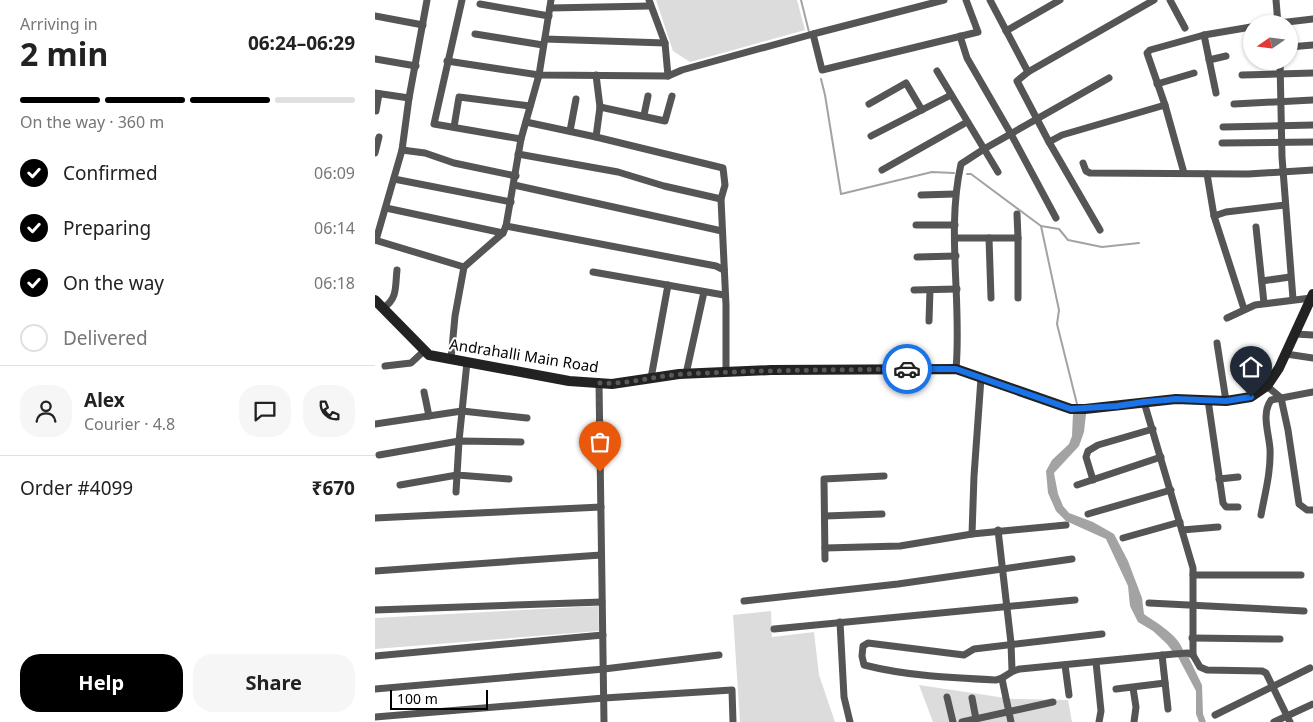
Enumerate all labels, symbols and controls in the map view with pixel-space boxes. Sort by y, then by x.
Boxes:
text: Arriving in [20,13,98,35]
north arrow [1243,15,1297,70]
map controls [1243,15,1298,70]
text: 06:24–06:29 [248,30,355,56]
text: 2 min [20,32,108,75]
text: On the way · 360 m [20,111,164,133]
icon: check [20,159,48,187]
text: Confirmed [63,160,158,186]
text: 06:09 [314,162,355,184]
icon: check [20,214,48,242]
text: Preparing [63,215,151,241]
text: 06:14 [314,217,355,239]
icon: check [20,269,48,297]
text: On the way [63,270,164,296]
text: 06:18 [314,272,355,294]
text: Delivered [63,325,148,351]
street label: Andrahalli Main Road [448,333,600,377]
courier [882,344,932,394]
pin [1230,346,1272,397]
icon: home [1237,353,1265,381]
icon: car [893,355,921,383]
button: person [20,385,72,437]
button: chat [239,385,291,437]
button: phone [303,385,355,437]
text: Alex [84,387,125,413]
text: Courier · 4.8 [84,413,175,435]
pin [579,421,621,472]
icon: bag [586,428,614,456]
text: Order #4099 [20,475,133,501]
text: ₹670 [312,475,355,501]
button: Help [20,654,183,712]
button: Share [193,654,355,712]
scale bar [390,687,487,710]
text: 100 m [397,689,438,708]

